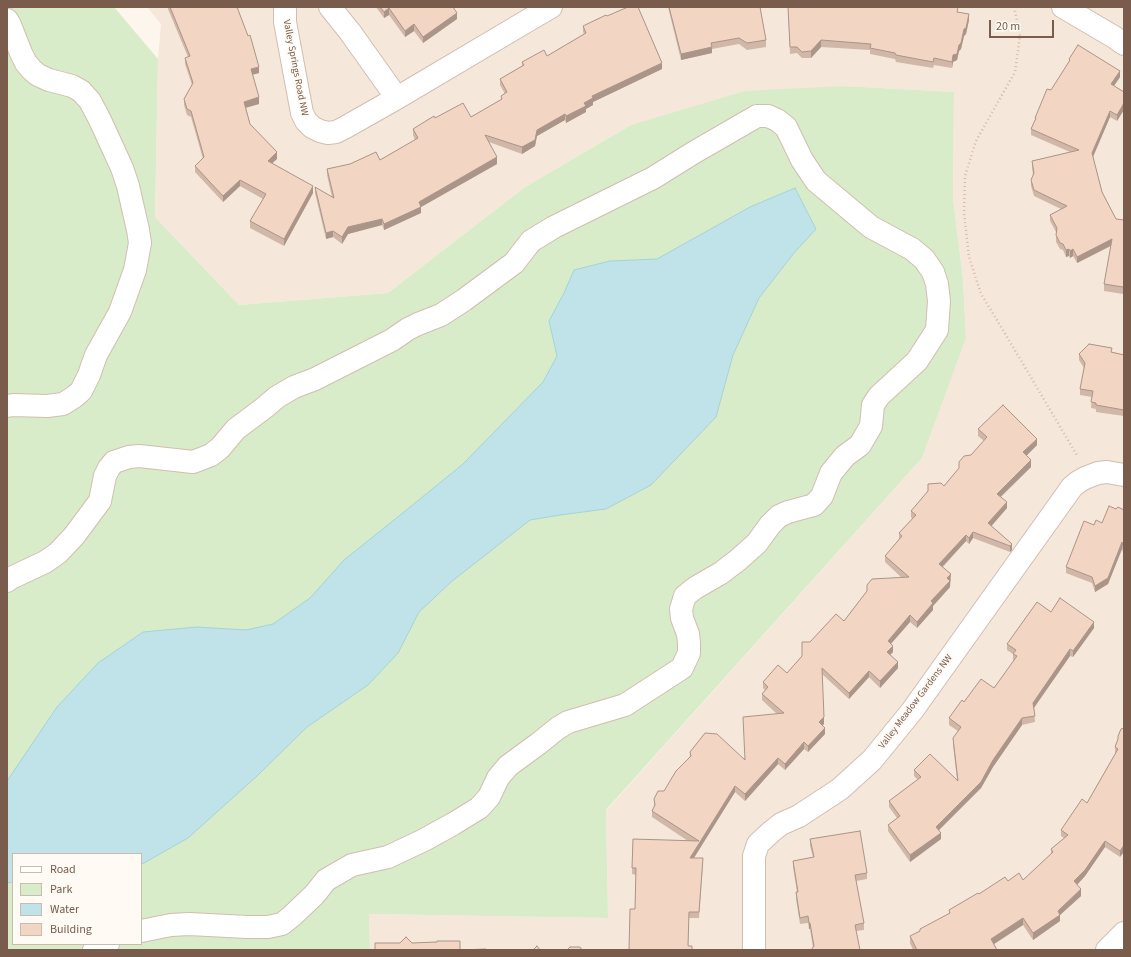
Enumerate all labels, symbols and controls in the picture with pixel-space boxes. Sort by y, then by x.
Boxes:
scale bar [991,12,1056,38]
text: 20 m [996,18,1020,35]
street label: Valley Springs Road NW [280,19,310,117]
street label: Valley Meadow Gardens NW [877,652,955,752]
legend [12,853,142,945]
text: Road [50,861,76,878]
text: Park [50,881,72,898]
text: Water [50,901,79,918]
text: Building [50,921,92,938]

